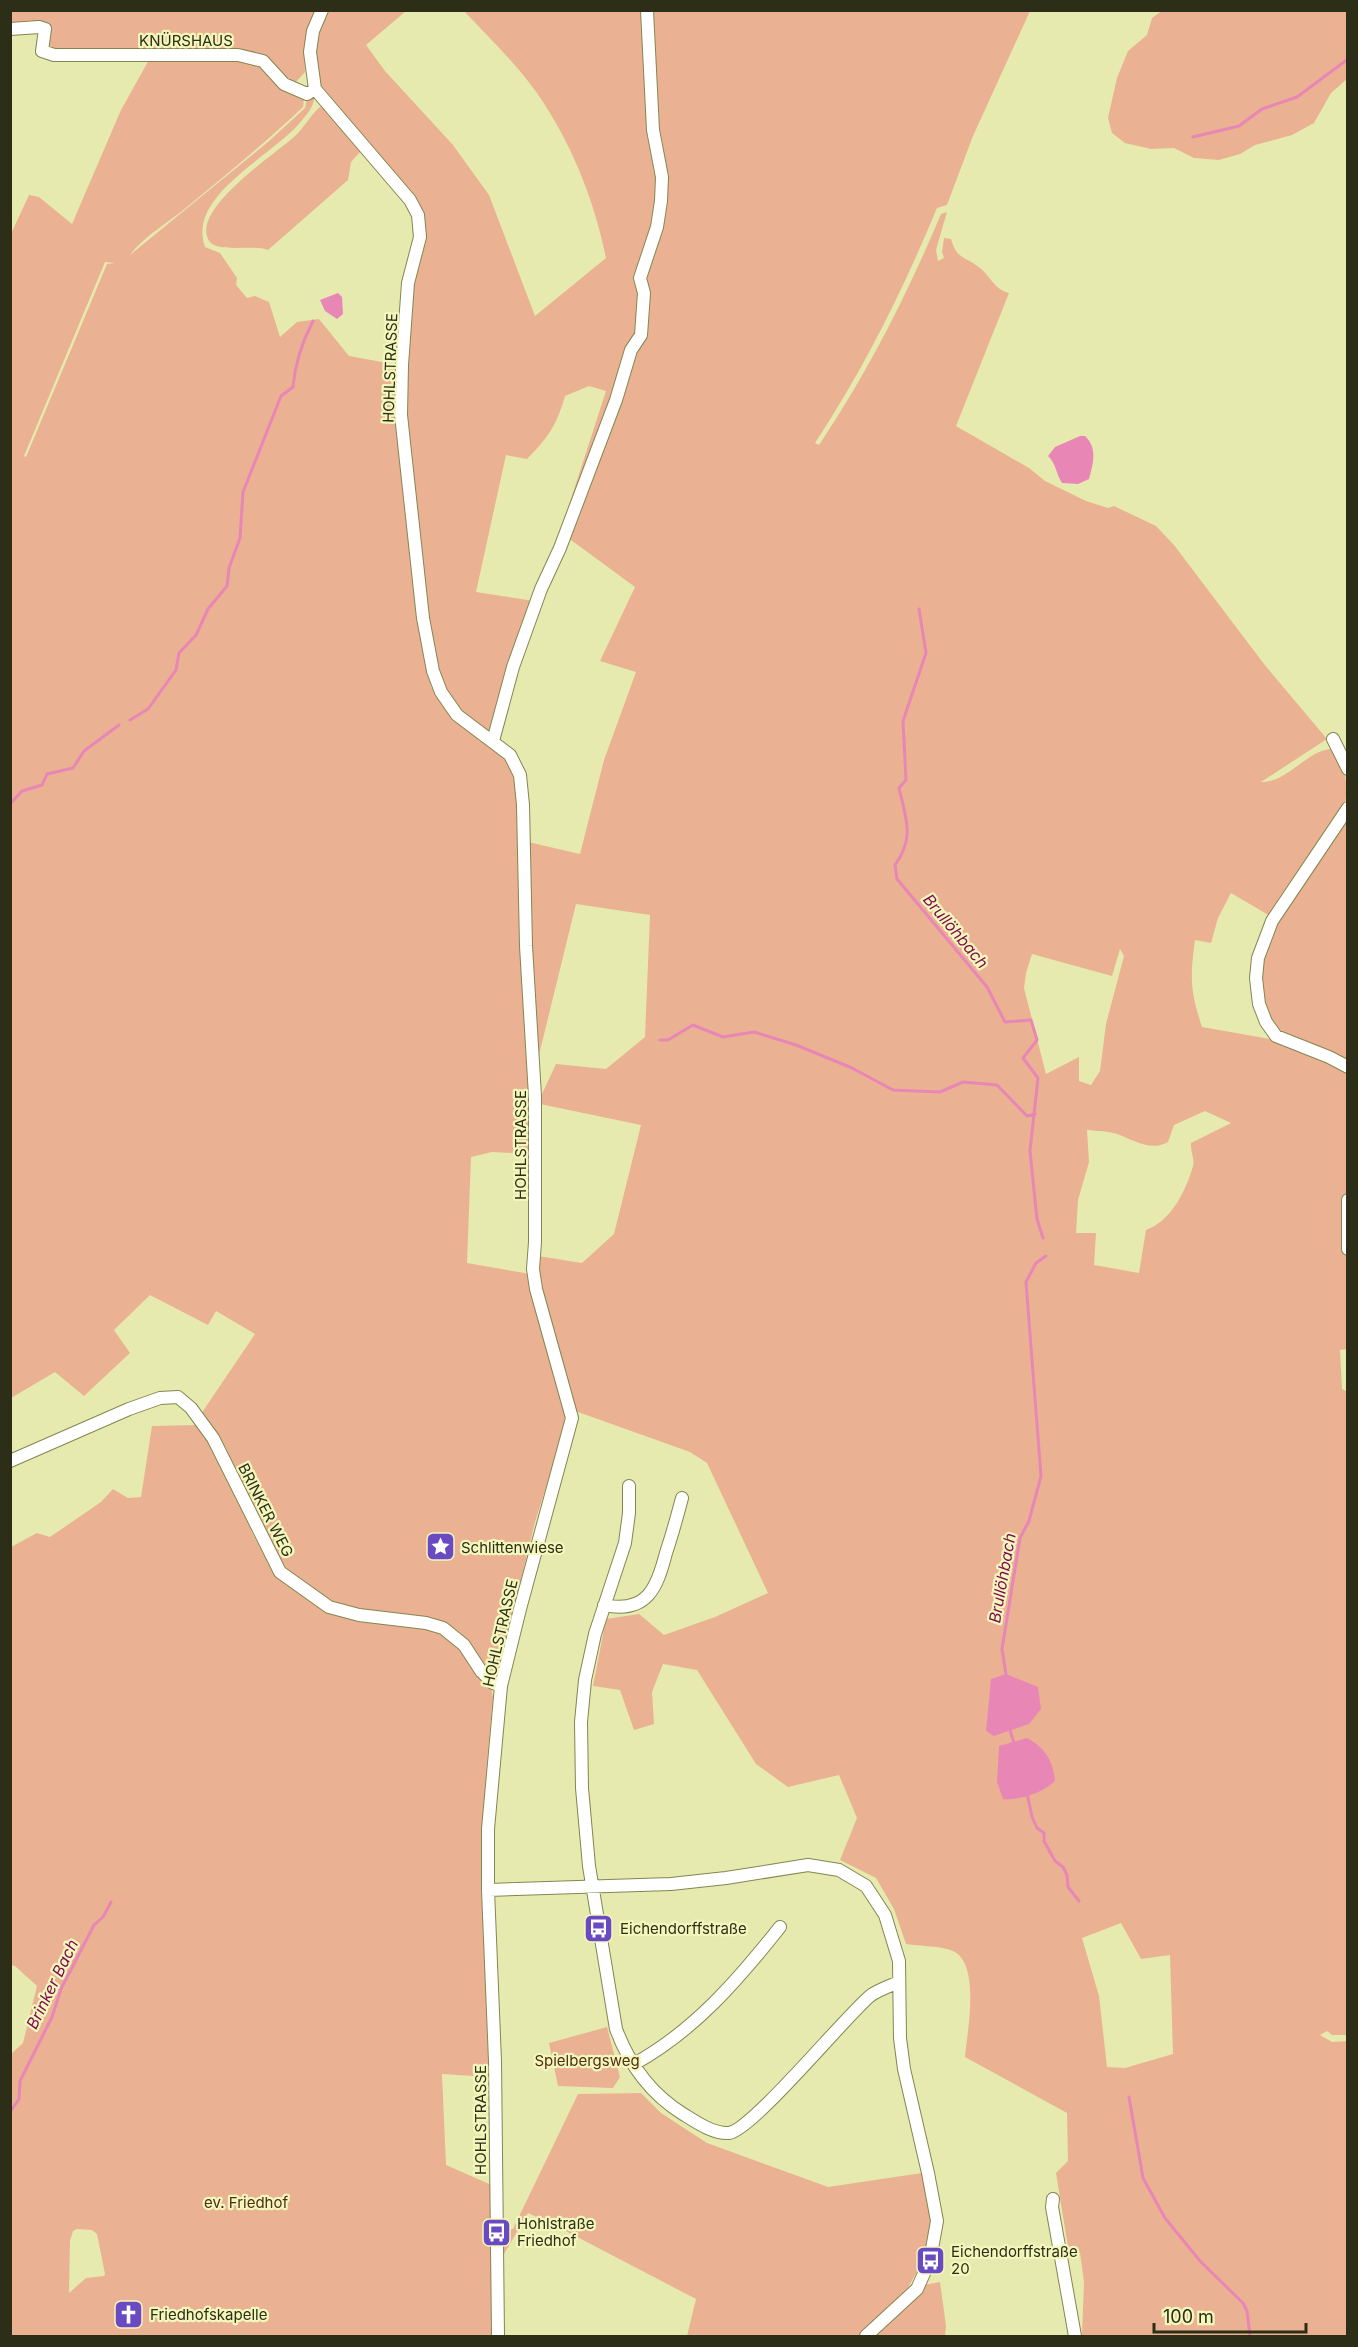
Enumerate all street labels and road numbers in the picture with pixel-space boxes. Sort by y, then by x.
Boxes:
street label: KNÜRSHAUS [139,31,233,50]
street label: HOHLSTRASSE [379,313,401,423]
street label: HOHLSTRASSE [511,1090,530,1200]
street label: BRINKER WEG [234,1460,298,1560]
street label: HOHLSTRASSE [478,1577,522,1689]
street label: HOHLSTRASSE [471,2065,490,2175]

